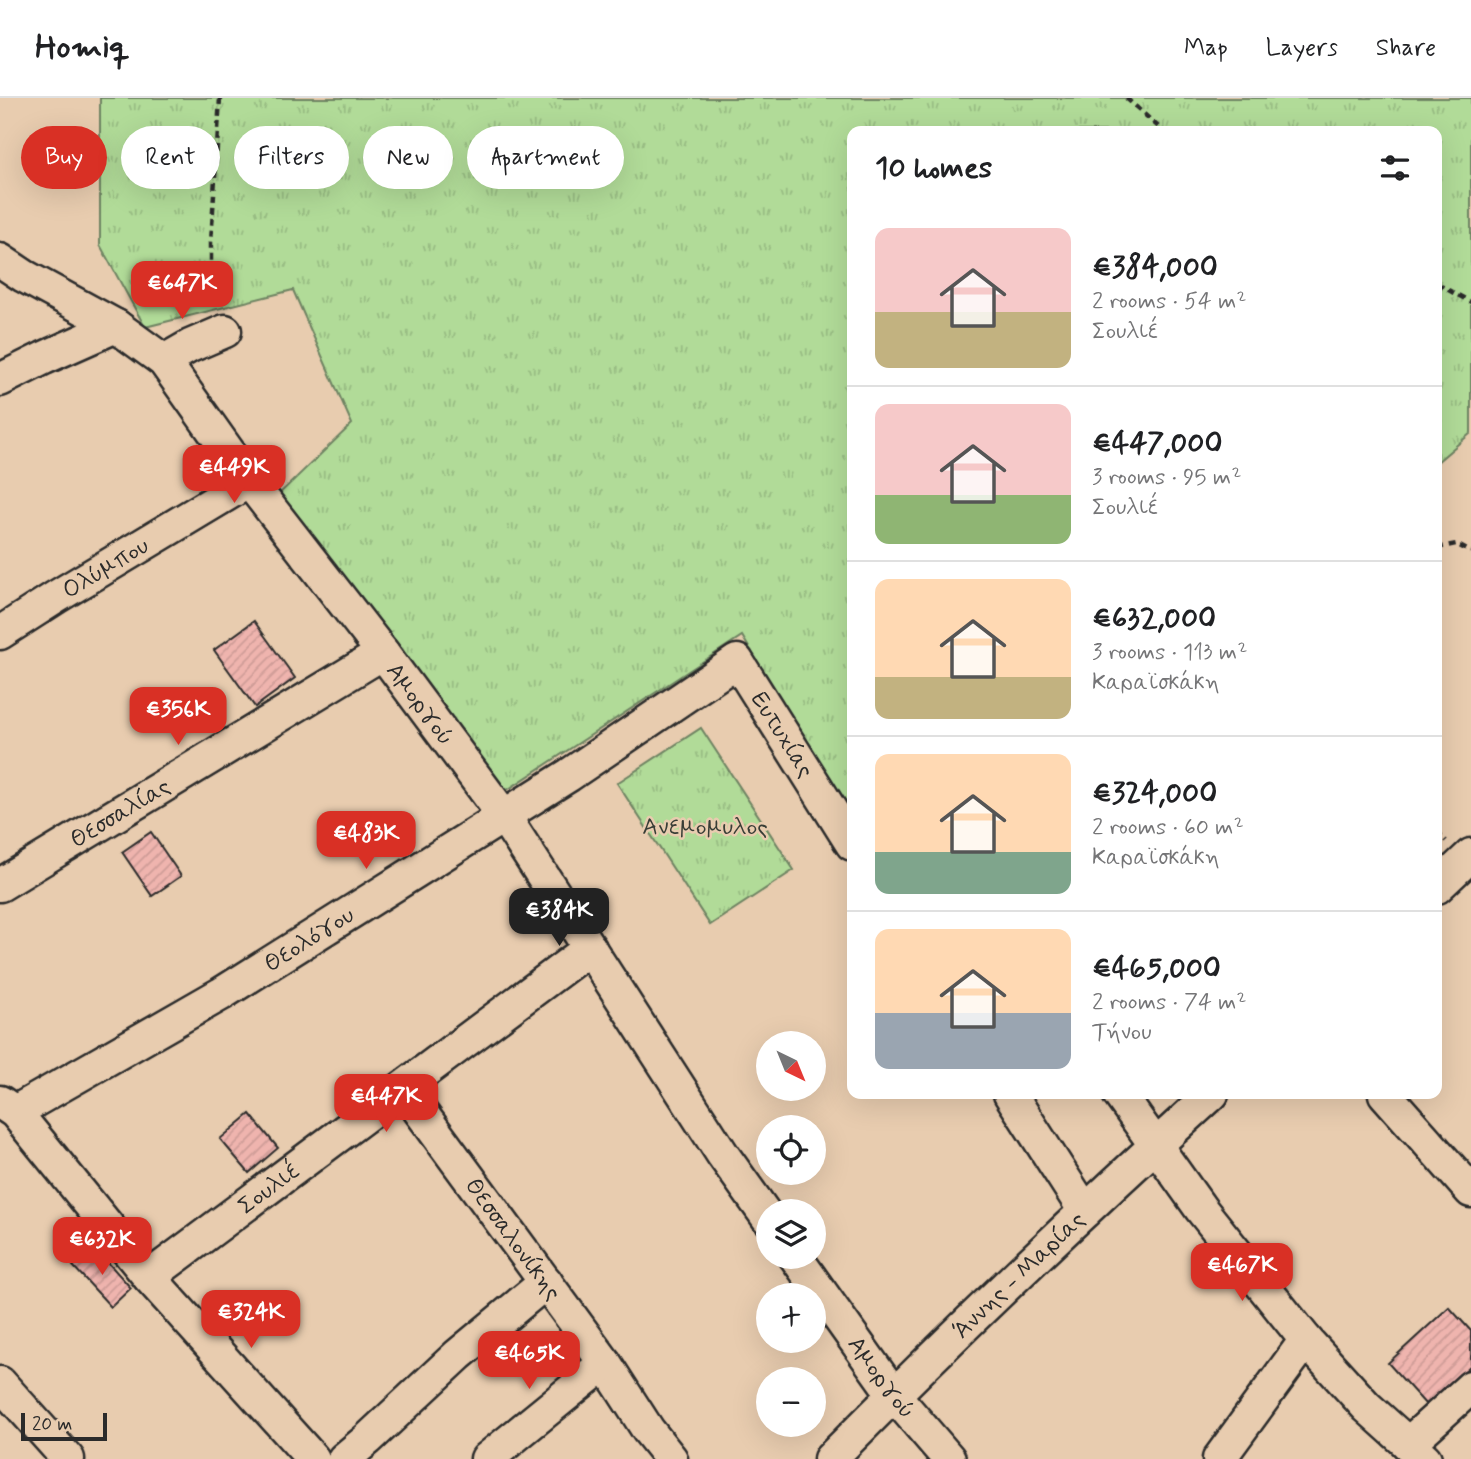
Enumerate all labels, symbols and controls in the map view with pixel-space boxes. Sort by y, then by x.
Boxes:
text: Homiq [35,26,130,70]
text: Map [1184,33,1228,64]
text: Layers [1266,33,1338,64]
text: Share [1376,33,1436,64]
chip: Buy [21,126,107,189]
chip: Rent [121,126,220,189]
chip: Filters [234,126,349,189]
chip: New [363,126,453,189]
chip: Apartment [467,126,624,189]
text: 10 homes [875,149,992,188]
icon: filters [1376,149,1414,187]
text: €384,000 [1092,248,1218,287]
icon: home [931,256,1015,340]
pin: €647K [133,262,231,321]
text: €647K [147,269,217,299]
text: 2 rooms · 54 m² [1092,287,1246,317]
text: Σουλιέ [1092,317,1158,347]
text: €447,000 [1092,424,1223,463]
icon: home [931,432,1015,516]
pin: €449K [185,446,283,505]
text: €449K [199,453,269,483]
text: 3 rooms · 95 m² [1092,463,1241,493]
text: Σουλιέ [1092,493,1158,523]
street label: Ολύμπου [57,531,155,607]
text: €632,000 [1092,599,1216,638]
icon: home [931,607,1015,691]
text: 3 rooms · 113 m² [1092,638,1247,668]
street label: Αμοργού [378,657,460,752]
text: Καραϊσκάκη [1092,668,1220,698]
street label: Ευτυχίας [743,686,820,784]
pin: €356K [129,688,227,747]
text: €356K [146,695,210,725]
street label: Θεσσαλίας [65,772,176,856]
text: €324,000 [1092,774,1217,813]
icon: home [931,782,1015,866]
pin: €483K [317,812,415,871]
park label: Ανεμομυλος [642,812,768,843]
text: 2 rooms · 60 m² [1092,813,1244,843]
text: €483K [333,819,399,849]
text: Καραϊσκάκη [1092,843,1220,873]
pin: €384K [510,888,608,948]
text: €384K [525,896,593,926]
street label: Θεολόγου [259,900,361,980]
text: €465,000 [1092,949,1221,988]
icon: home [931,957,1015,1041]
text: 2 rooms · 74 m² [1092,988,1247,1018]
text: Τήνου [1092,1018,1152,1048]
north arrow [756,1031,826,1101]
map controls [756,1031,826,1437]
pin: €447K [337,1074,435,1134]
text: €447K [350,1082,422,1112]
button: locate [756,1115,826,1185]
street label: Σουλιέ [232,1155,306,1222]
street label: Θεσσαλονίκης [457,1172,568,1307]
button: layers [756,1199,826,1269]
street label: Άννης - Μαρίας [947,1205,1092,1346]
pin: €632K [53,1218,151,1277]
text: €632K [69,1225,135,1255]
pin: €467K [1193,1244,1291,1303]
text: €467K [1207,1251,1277,1281]
button: + [756,1283,826,1353]
pin: €324K [202,1290,300,1350]
text: €324K [217,1298,285,1328]
street label: Αμοργού [840,1330,922,1426]
pin: €465K [480,1332,578,1391]
text: €465K [494,1339,564,1369]
button: − [756,1367,826,1437]
scale bar [21,1410,107,1442]
text: 20 m [32,1412,72,1437]

